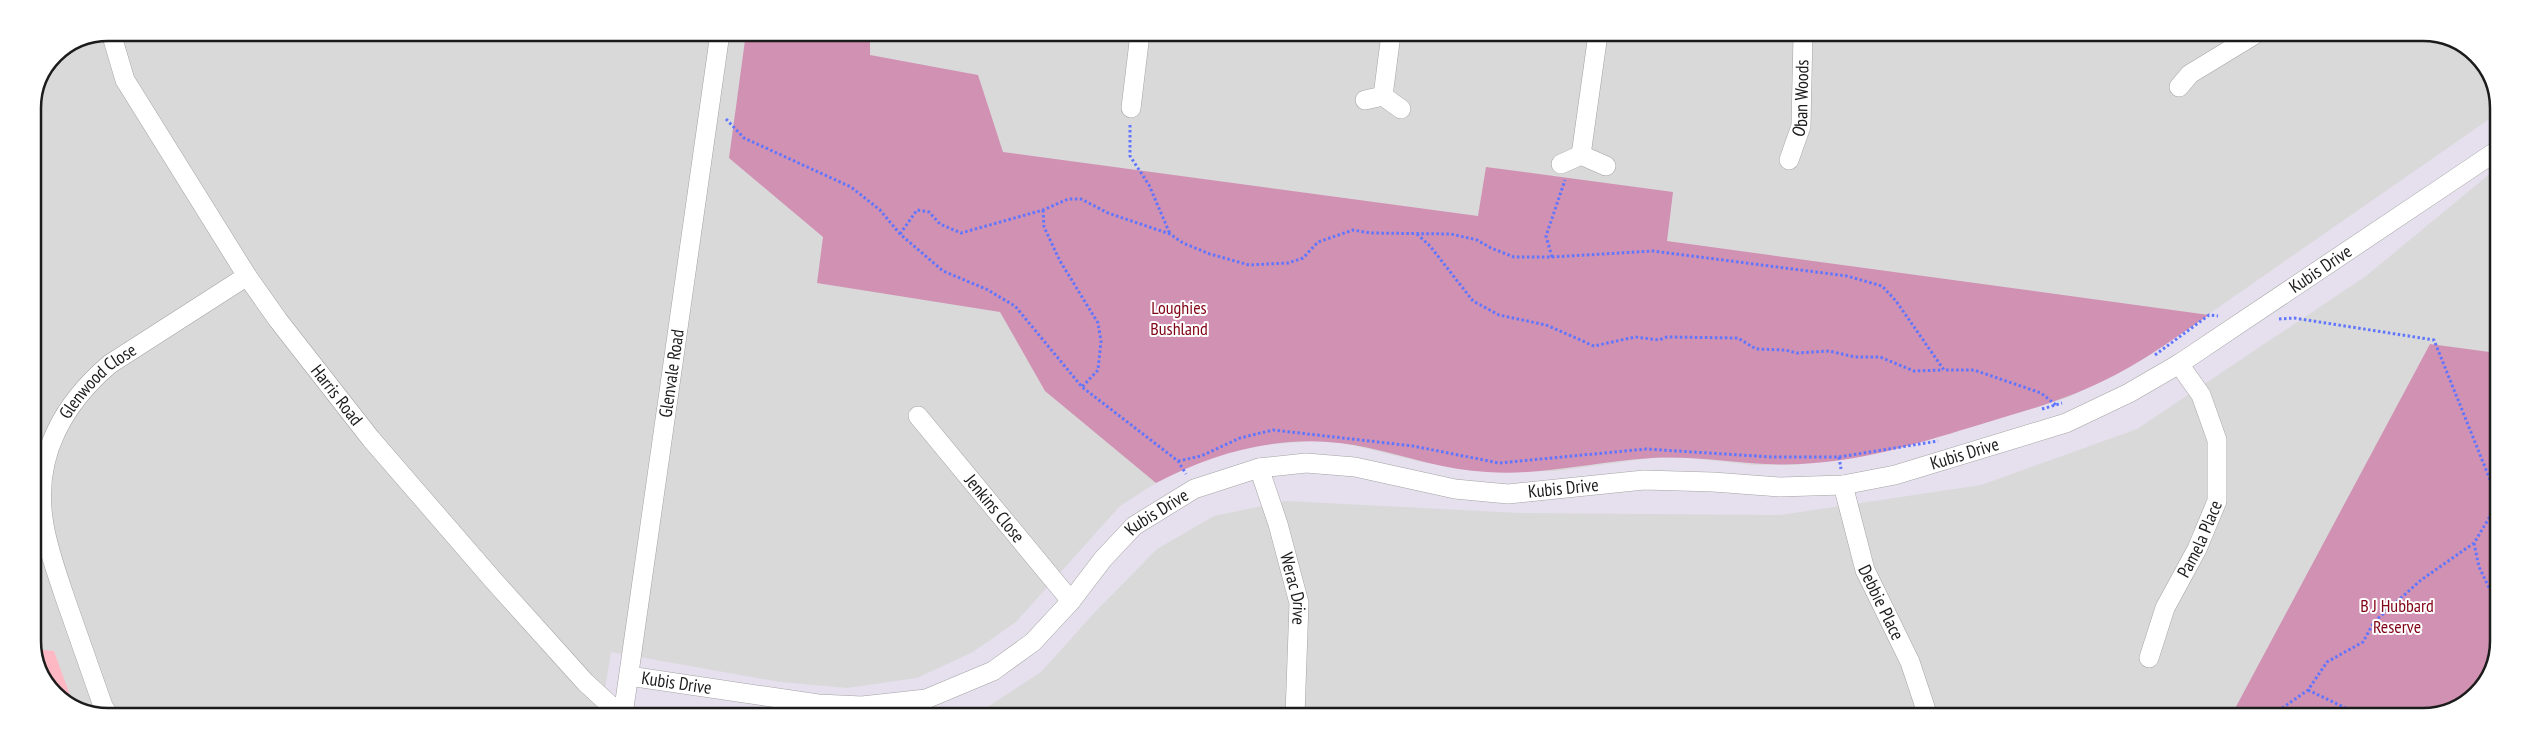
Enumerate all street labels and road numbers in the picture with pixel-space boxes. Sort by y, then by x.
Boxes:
street label: Oban Woods [1786,59,1813,140]
street label: Kubis Drive [2284,239,2356,298]
street label: Glenvale Road [653,328,689,419]
street label: Glenwood Close [54,338,140,423]
street label: Harris Road [306,360,368,430]
street label: Kubis Drive [1927,432,2002,475]
street label: Jenkins Close [959,468,1030,547]
street label: Kubis Drive [1527,473,1600,503]
street label: Kubis Drive [1119,483,1192,540]
street label: Pamela Place [2172,497,2227,581]
street label: Werac Drive [1275,550,1311,625]
street label: Debbie Place [1853,561,1909,644]
street label: Kubis Drive [640,666,713,699]

